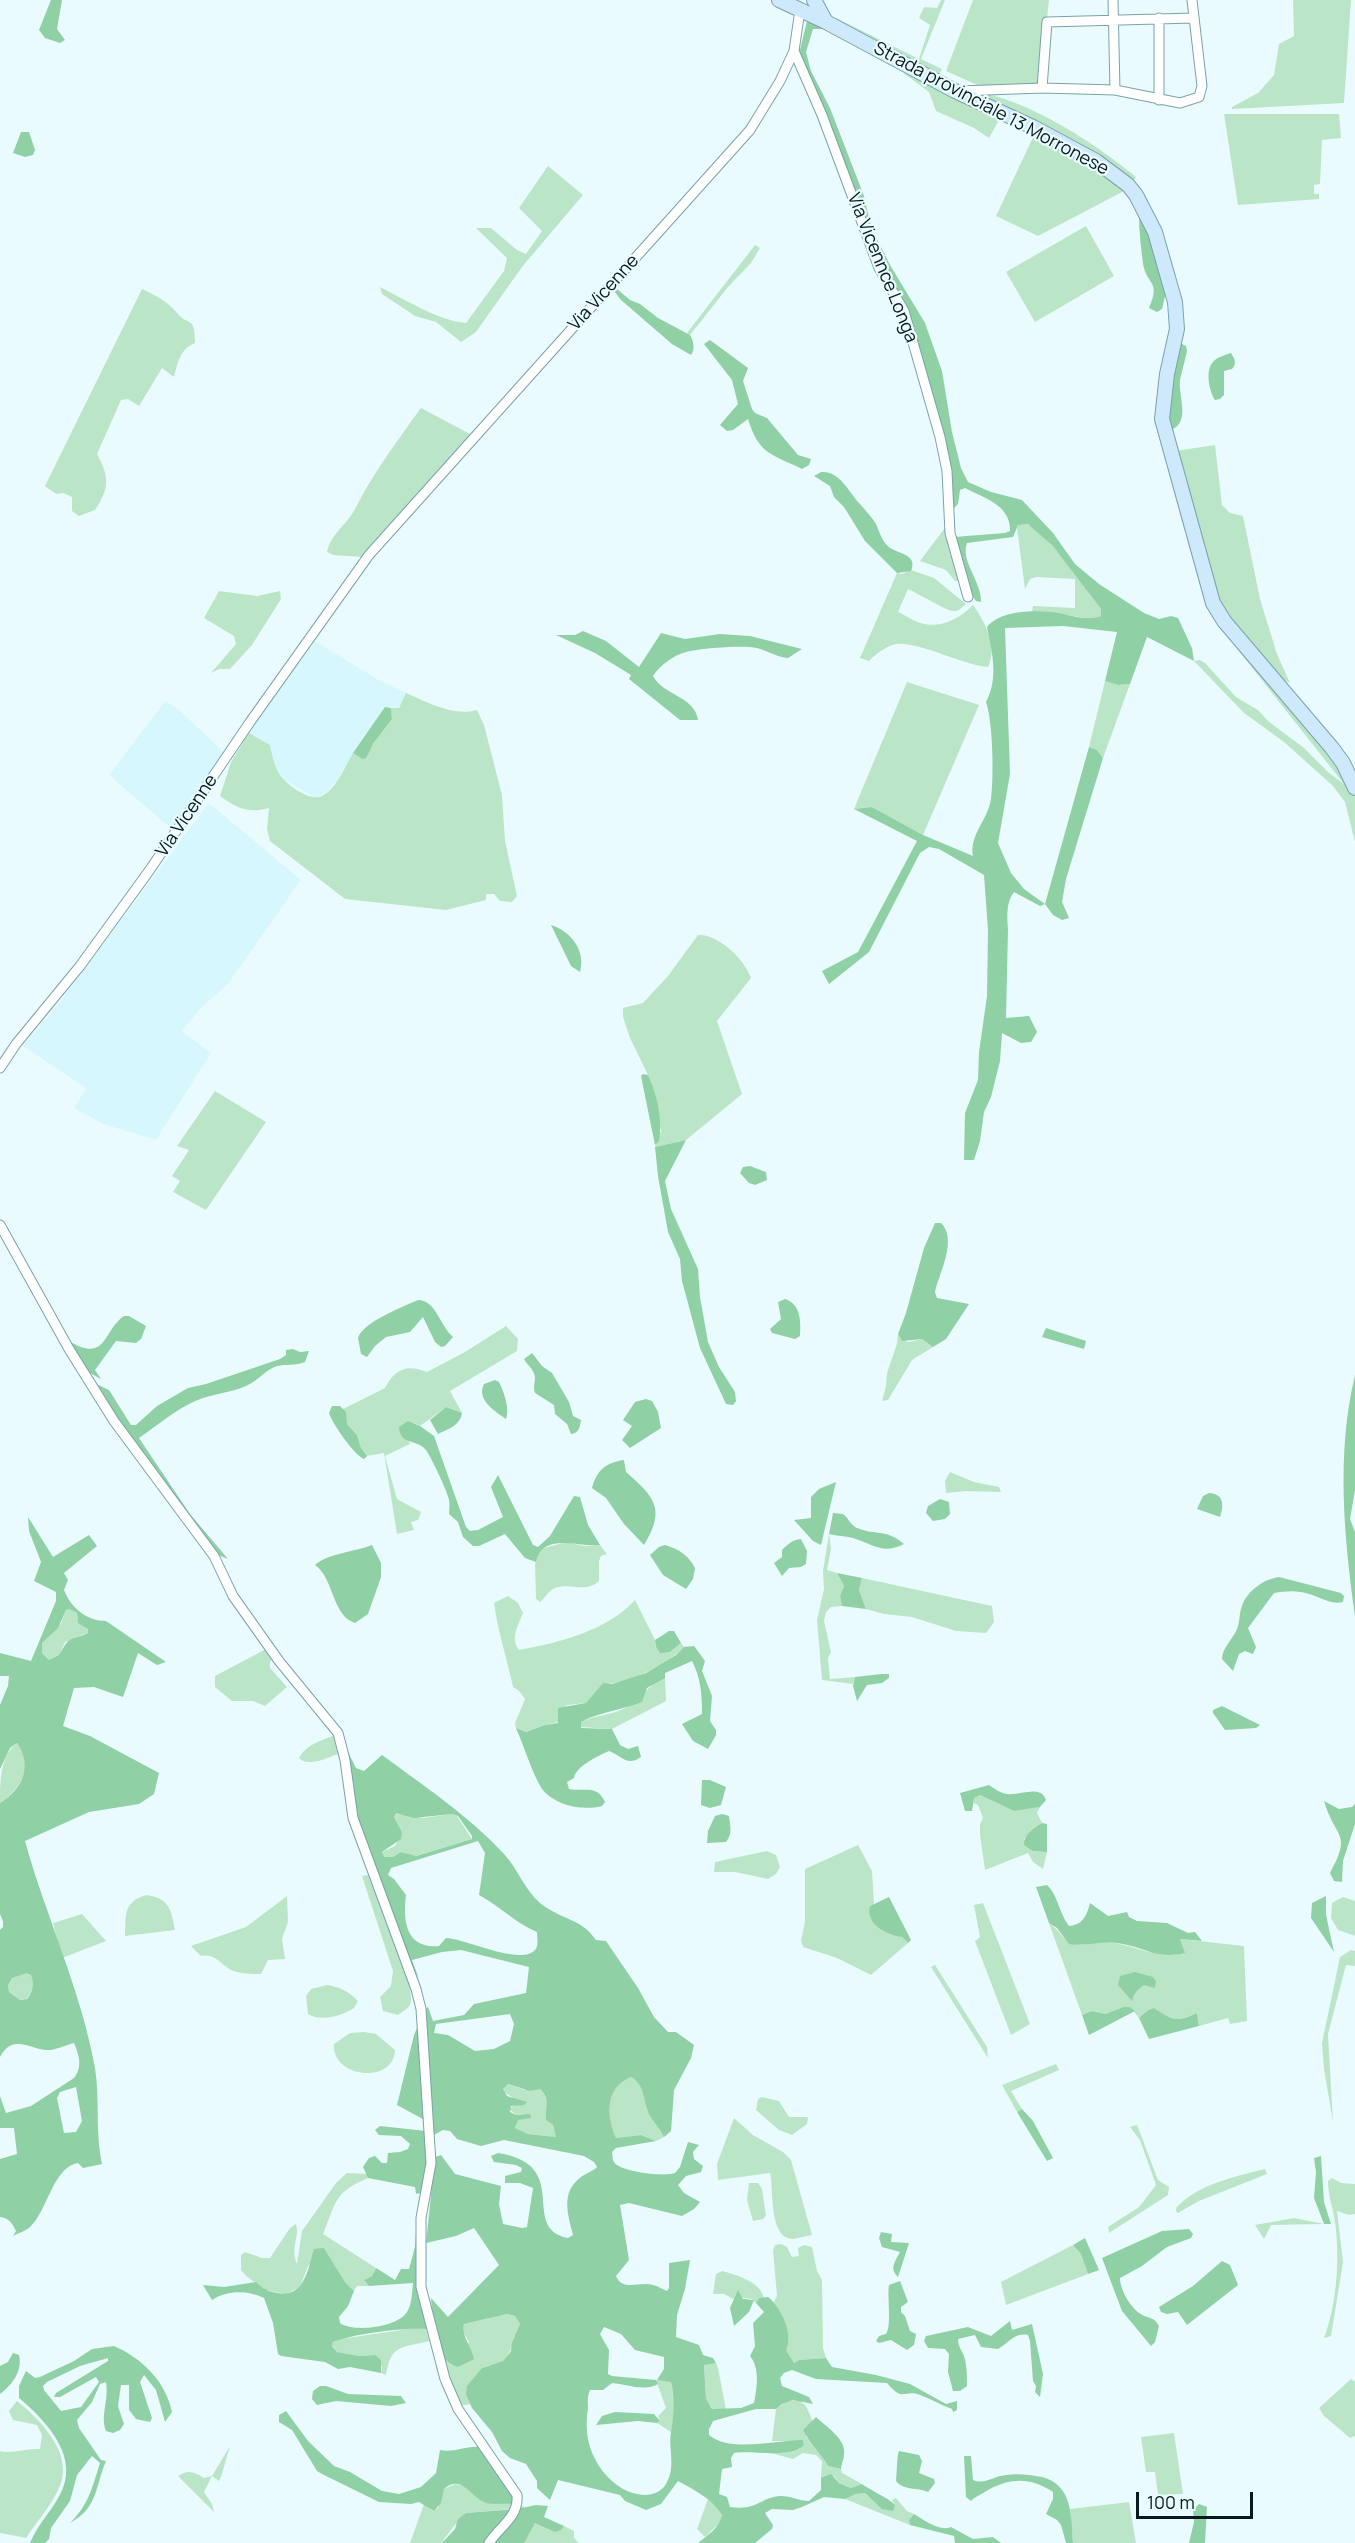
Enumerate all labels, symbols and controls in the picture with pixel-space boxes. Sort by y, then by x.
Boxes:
street label: Strada provinciale 13 Morronese [870,38,1112,180]
street label: Via Vicennce Longa [842,190,922,346]
street label: Via Vicenne [564,251,644,335]
street label: Via Vicenne [152,771,222,861]
scale bar [1139,2480,1256,2518]
text: 100 m [1147,2490,1195,2514]

